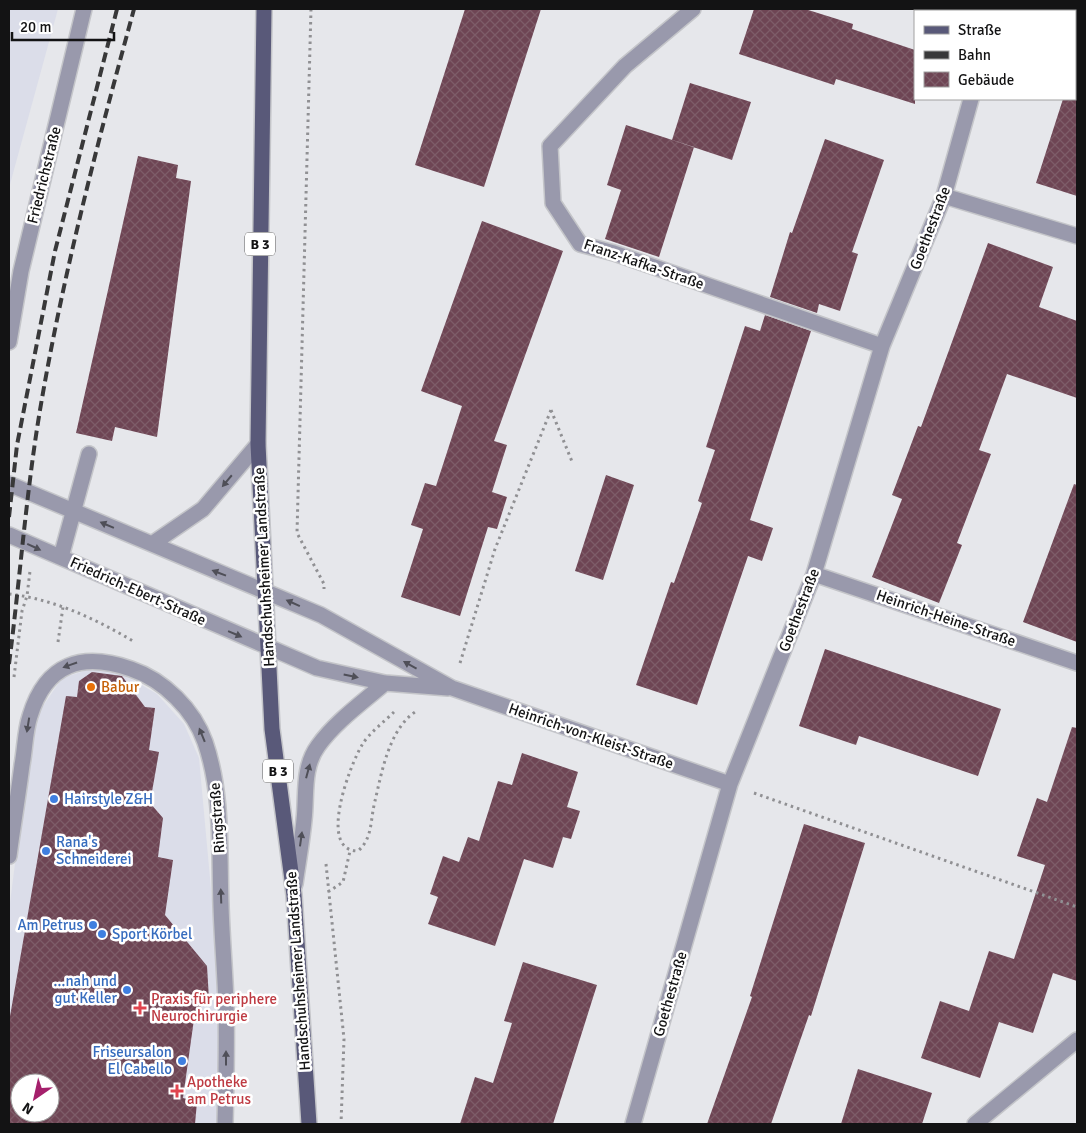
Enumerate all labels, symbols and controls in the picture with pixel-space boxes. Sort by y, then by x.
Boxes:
scale bar [12,10,115,42]
legend [914,10,1076,100]
text: 20 m [20,18,51,36]
text: Straße [958,21,1002,39]
text: Bahn [958,46,991,64]
text: Gebäude [958,71,1014,89]
street label: Friedrichstraße [23,124,65,226]
street label: Goethestraße [906,184,954,272]
road number: B 3 [245,232,275,255]
street label: Franz-Kafka-Straße [582,235,706,293]
street label: Handschuhsheimer Landstraße [250,467,278,667]
one-way arrow [222,475,233,487]
one-way arrow [100,521,114,529]
one-way arrow [27,543,42,551]
street label: Friedrich-Ebert-Straße [67,553,209,629]
street label: Goethestraße [775,566,823,654]
one-way arrow [212,569,227,576]
street label: Heinrich-Heine-Straße [874,586,1018,650]
one-way arrow [286,598,300,606]
one-way arrow [228,630,242,638]
one-way arrow [403,660,417,669]
one-way arrow [63,662,78,669]
one-way arrow [344,672,360,680]
place label: Babur [101,678,140,696]
marker: Babur [85,681,97,693]
street label: Heinrich-von-Kleist-Straße [506,699,676,773]
one-way arrow [24,717,32,733]
one-way arrow [198,728,206,742]
road number: B 3 [263,759,293,782]
one-way arrow [304,763,312,778]
street label: Ringstraße [206,782,228,854]
place label: Hairstyle Z&H [64,790,153,808]
marker: Hairstyle Z&H [48,793,60,805]
one-way arrow [298,831,306,847]
place label: Rana's Schneiderei [56,833,132,868]
marker: Rana's Schneiderei [40,845,52,857]
street label: Handschuhsheimer Landstraße [282,871,314,1071]
one-way arrow [216,887,224,903]
place label: Am Petrus [17,916,83,934]
marker: Am Petrus [87,919,99,931]
place label: Sport Körbel [112,925,192,943]
marker: Sport Körbel [96,928,108,940]
street label: Goethestraße [649,949,691,1039]
place label: …nah und gut Keller [54,972,117,1007]
marker: …nah und gut Keller [121,984,133,996]
place label: Praxis für periphere Neurochirurgie [151,990,277,1025]
marker: Praxis für periphere Neurochirurgie [133,1001,147,1015]
place label: Friseursalon El Cabello [92,1043,172,1078]
one-way arrow [222,1050,230,1066]
marker: Friseursalon El Cabello [176,1055,188,1067]
north arrow [10,1073,60,1123]
place label: Apotheke am Petrus [187,1073,251,1108]
marker: Apotheke am Petrus [171,1085,183,1097]
text: N [19,1099,37,1118]

